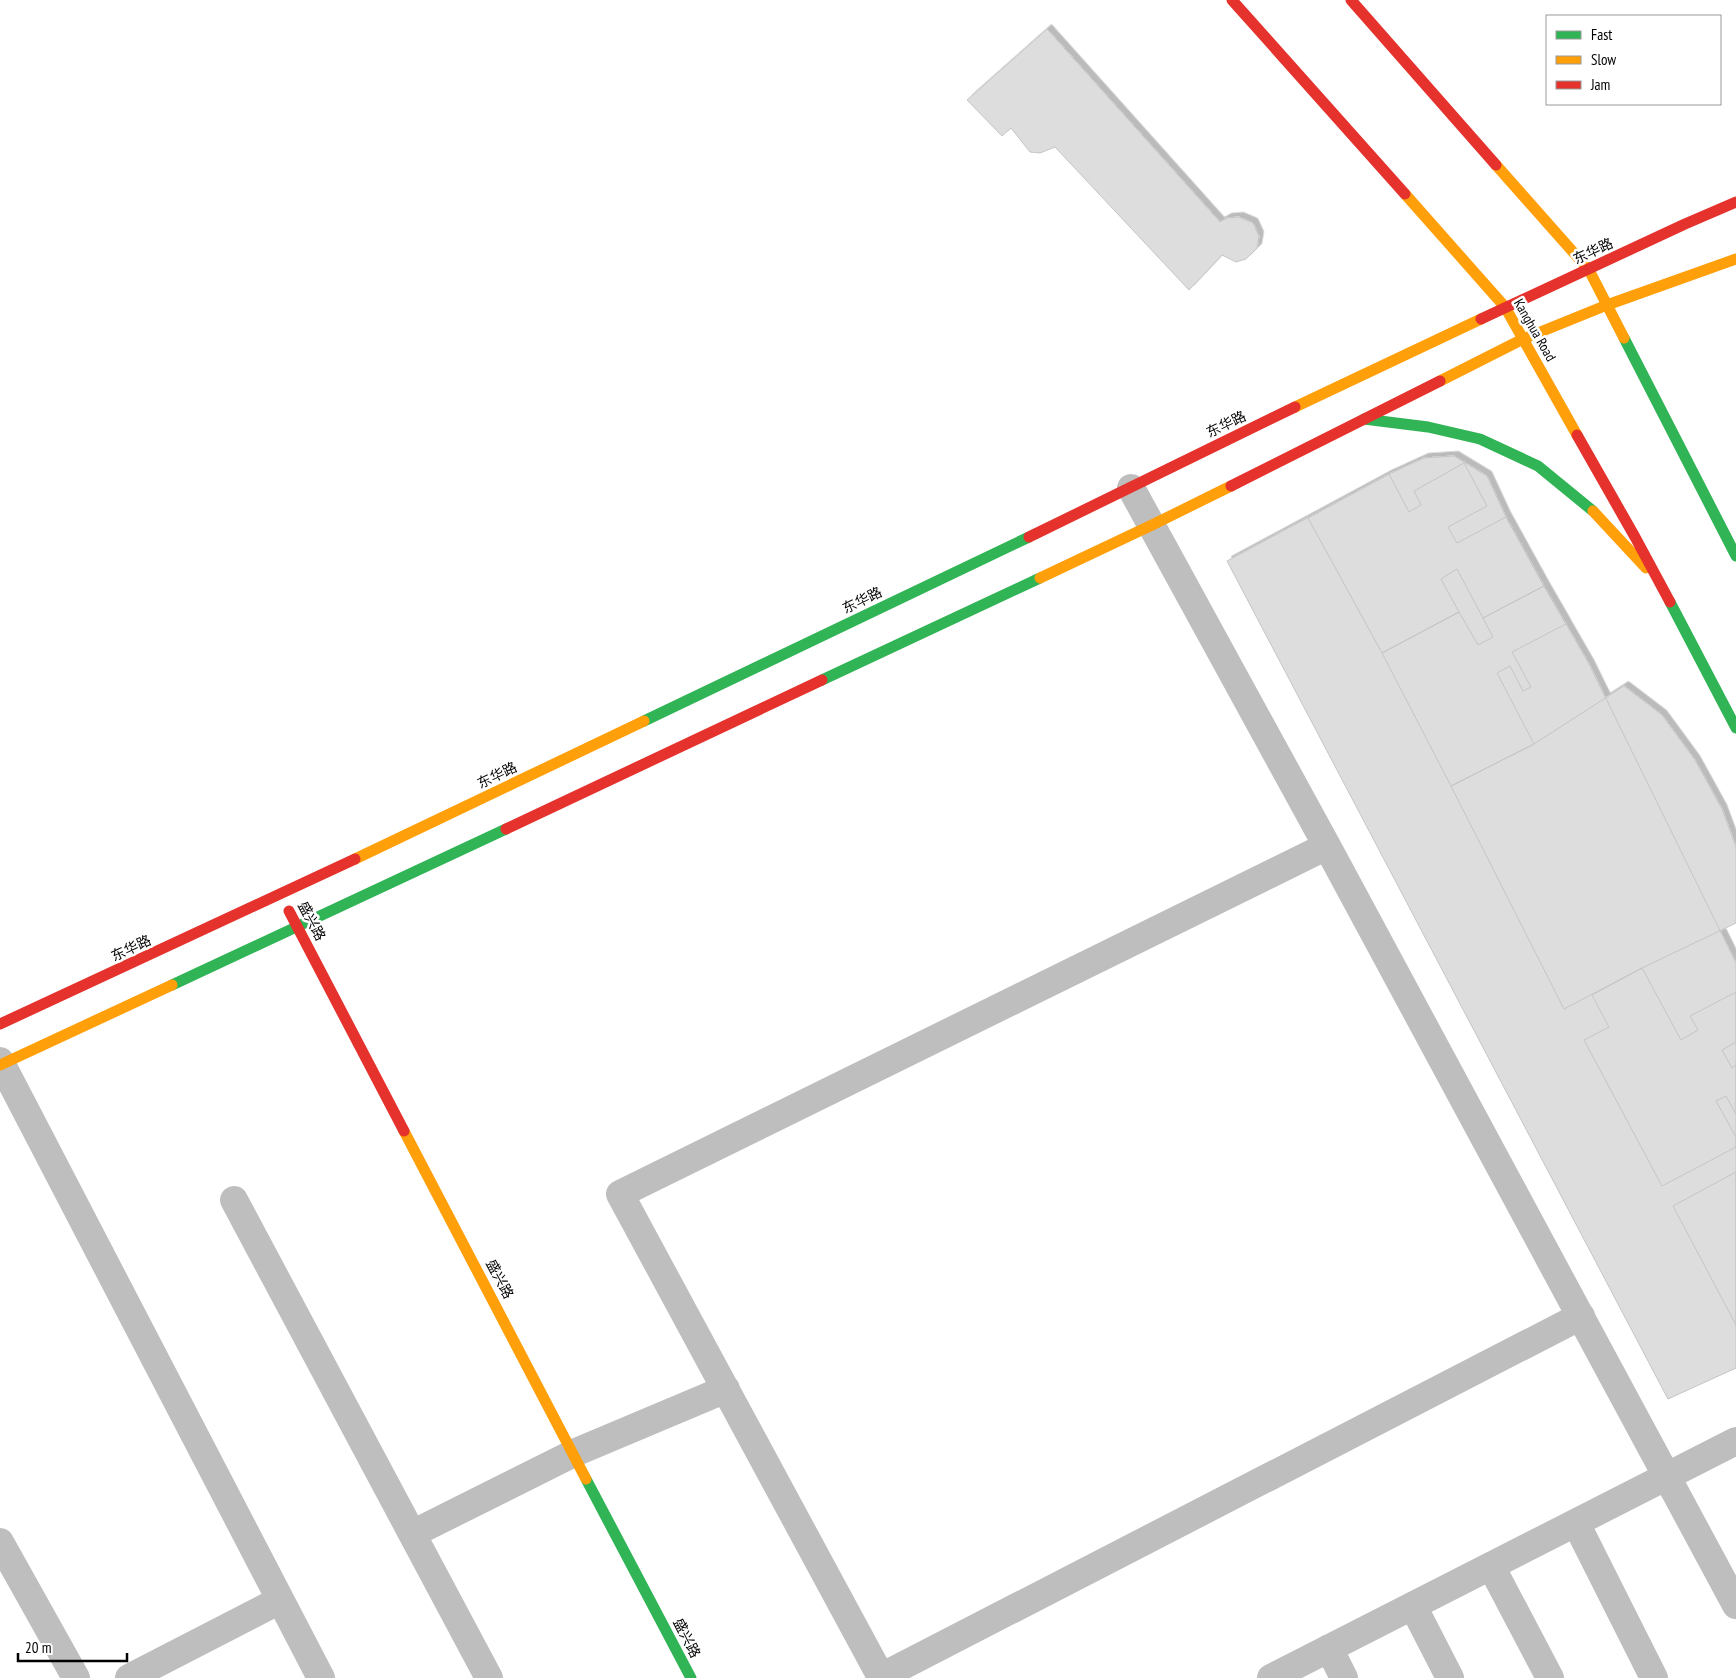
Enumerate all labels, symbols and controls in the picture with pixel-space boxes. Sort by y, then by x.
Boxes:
legend [1546,15,1721,105]
text: Fast [1591,25,1612,44]
text: Slow [1591,50,1616,69]
text: Jam [1590,75,1610,94]
street label: 东华路 [1570,234,1616,268]
street label: Kanghua Road [1510,296,1560,364]
street label: 东华路 [1203,407,1249,441]
street label: 东华路 [839,583,885,617]
street label: 东华路 [474,758,520,792]
street label: 盛兴路 [294,898,330,944]
street label: 东华路 [108,931,154,965]
street label: 盛兴路 [482,1256,518,1302]
street label: 盛兴路 [669,1615,705,1661]
scale bar [18,1630,126,1662]
text: 20 m [25,1638,51,1657]

